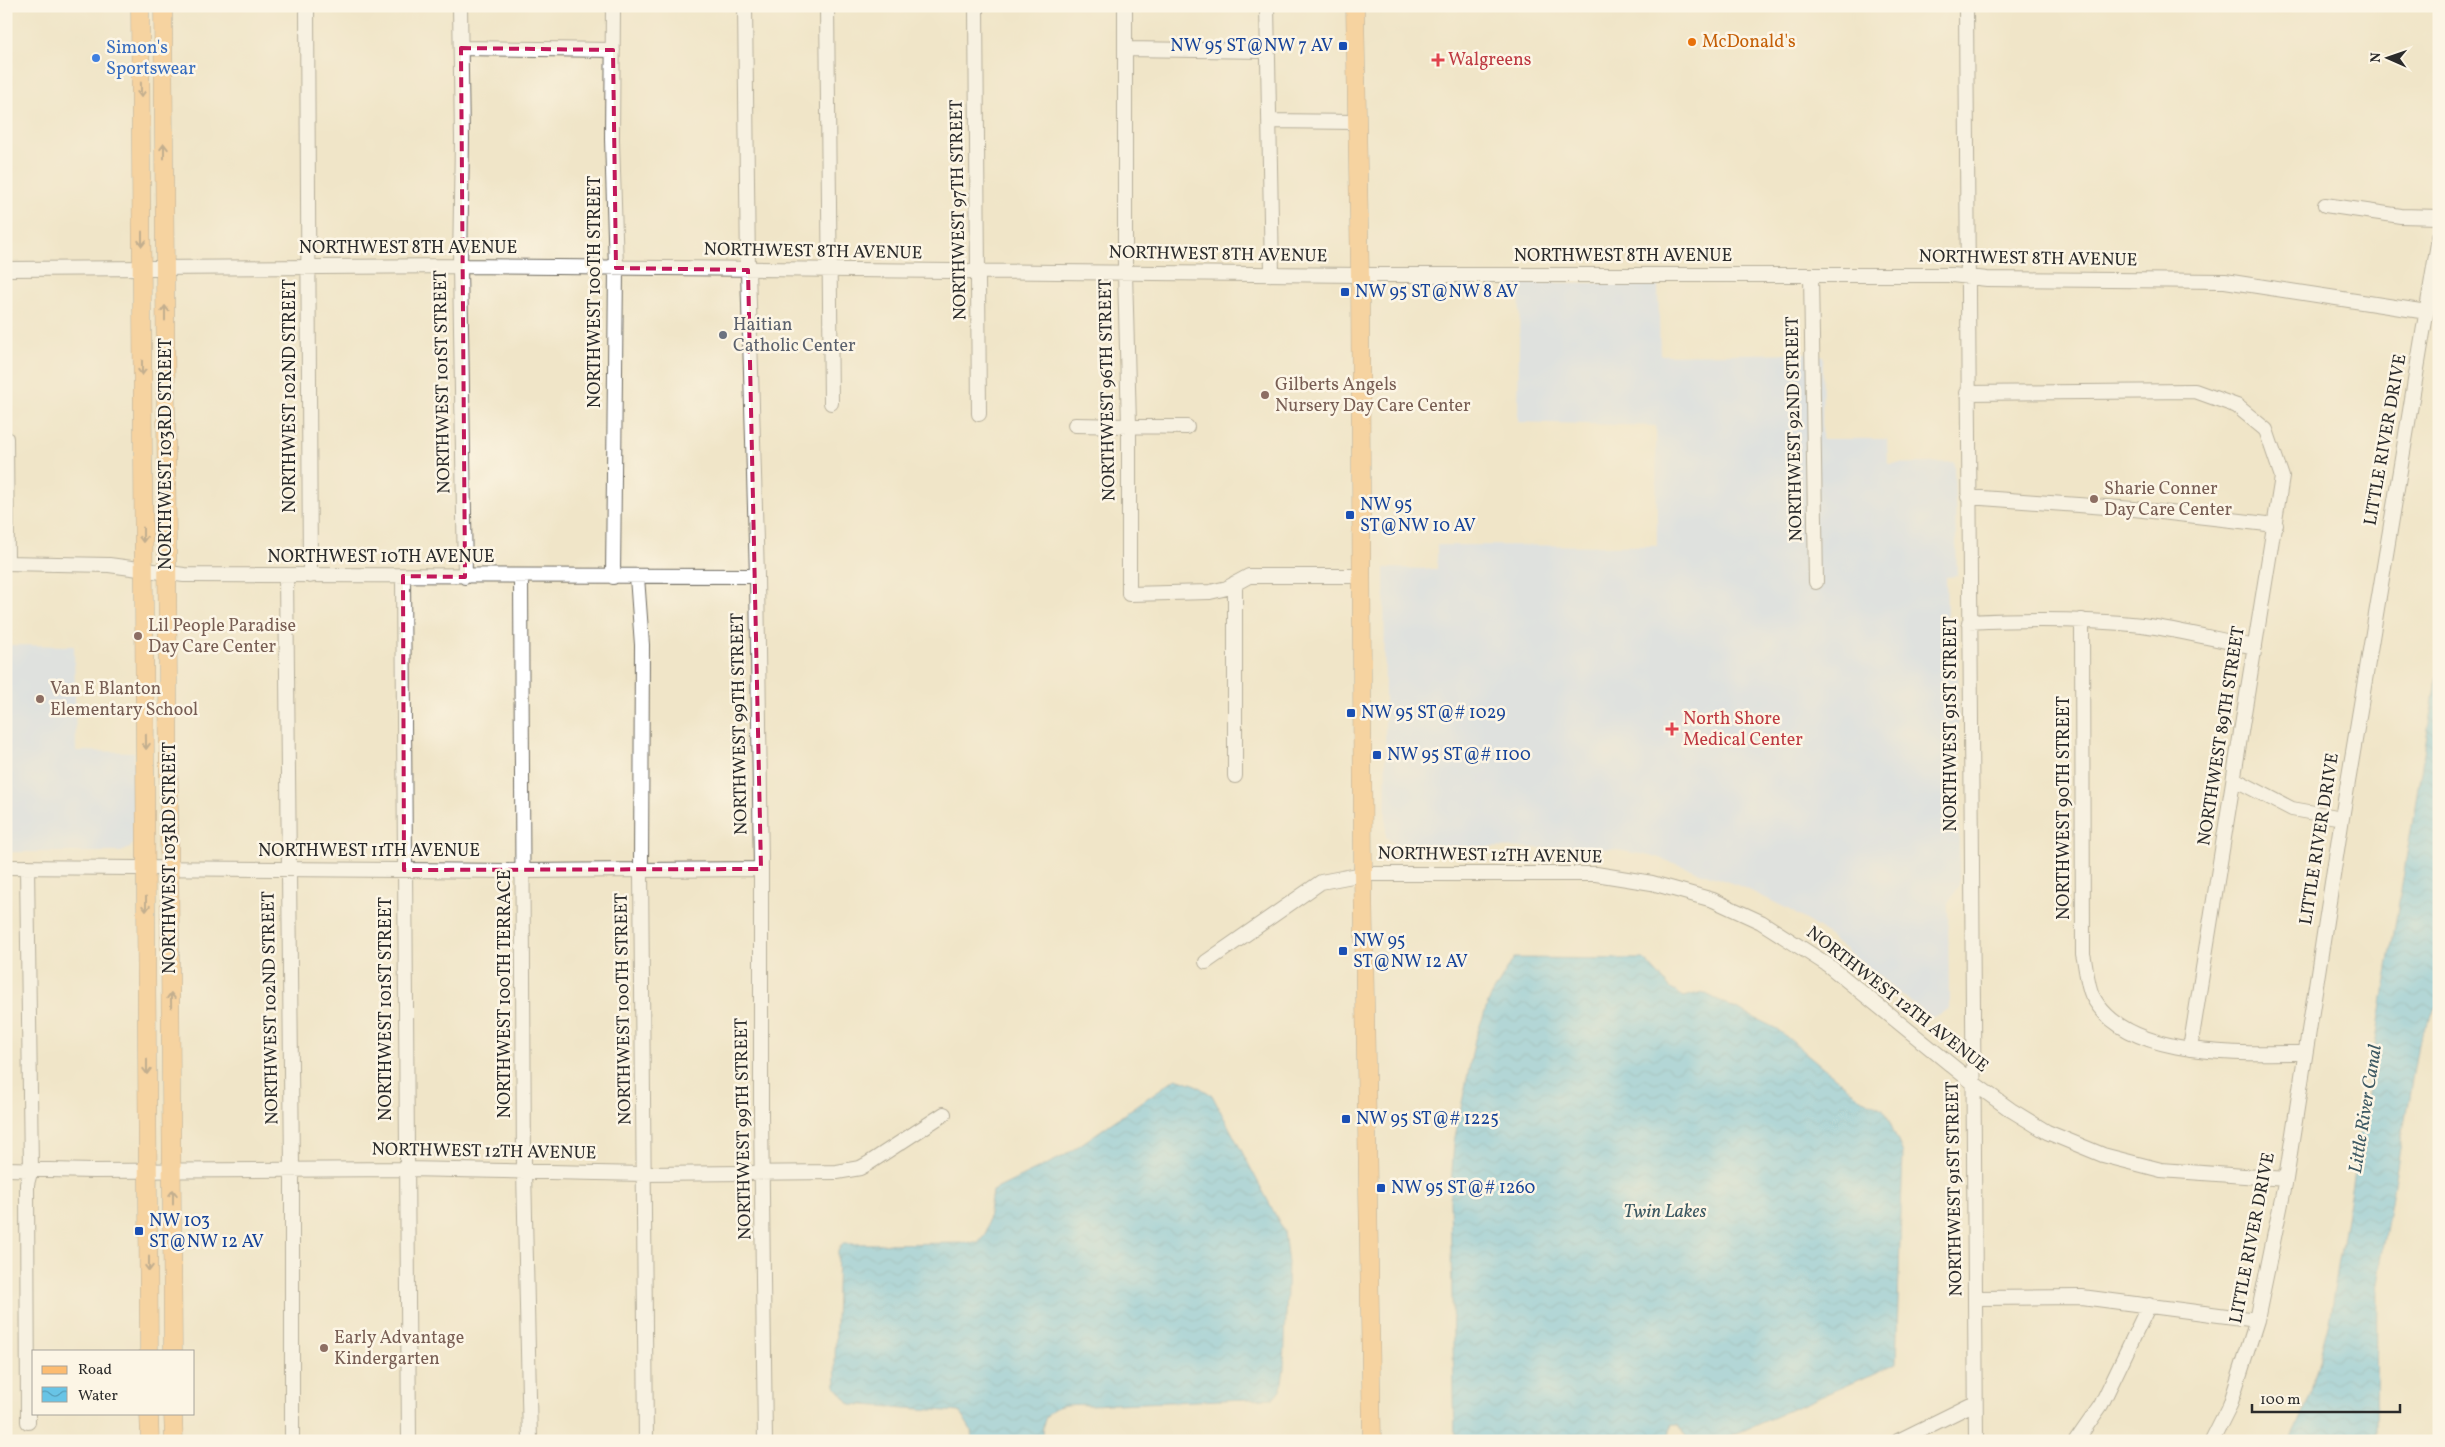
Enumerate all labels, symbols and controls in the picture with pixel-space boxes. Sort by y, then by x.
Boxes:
place label: McDonald's [1702,30,1796,55]
north arrow [2362,32,2412,82]
place label: NW 95 ST@NW 7 AV [1170,34,1333,59]
place label: Simon's Sportswear [106,36,196,82]
marker: McDonald's [1686,36,1698,48]
marker: NW 95 ST@NW 7 AV [1337,40,1349,52]
place label: Walgreens [1448,48,1531,73]
marker: Simon's Sportswear [90,52,102,64]
text: N [2367,52,2386,63]
marker: Walgreens [1432,54,1444,66]
one-way arrow [136,82,146,98]
street label: NORTHWEST 97TH STREET [945,99,973,321]
one-way arrow [159,143,169,160]
street label: NORTHWEST 100TH STREET [583,175,608,408]
one-way arrow [137,231,147,247]
street label: NORTHWEST 8TH AVENUE [299,236,518,261]
street label: NORTHWEST 8TH AVENUE [703,238,923,266]
street label: NORTHWEST 8TH AVENUE [1108,241,1328,269]
street label: NORTHWEST 8TH AVENUE [1514,244,1733,269]
street label: NORTHWEST 8TH AVENUE [1918,245,2138,273]
street label: NORTHWEST 101ST STREET [429,269,457,494]
street label: NORTHWEST 96TH STREET [1094,278,1122,502]
street label: NORTHWEST 102ND STREET [278,279,303,513]
place label: NW 95 ST@NW 8 AV [1355,280,1518,305]
marker: NW 95 ST@NW 8 AV [1339,286,1351,298]
one-way arrow [160,306,170,322]
place label: Haitian Catholic Center [733,313,856,359]
street label: NORTHWEST 92ND STREET [1781,316,1809,542]
marker: Haitian Catholic Center [717,329,729,341]
street label: NORTHWEST 103RD STREET [154,338,179,570]
street label: LITTLE RIVER DRIVE [2359,352,2413,528]
one-way arrow [138,360,147,376]
place label: Gilberts Angels Nursery Day Care Center [1275,373,1471,419]
marker: Gilberts Angels Nursery Day Care Center [1259,389,1271,401]
place label: Sharie Conner Day Care Center [2104,477,2232,523]
place label: NW 95 ST@NW 10 AV [1360,493,1476,539]
marker: Sharie Conner Day Care Center [2088,493,2100,505]
marker: NW 95 ST@NW 10 AV [1344,509,1356,521]
one-way arrow [138,526,148,542]
street label: NORTHWEST 10TH AVENUE [267,545,495,570]
street label: NORTHWEST 99TH STREET [726,612,754,835]
place label: Lil People Paradise Day Care Center [148,614,296,660]
street label: NORTHWEST 91ST STREET [1939,616,1964,832]
street label: NORTHWEST 89TH STREET [2192,624,2252,848]
marker: Lil People Paradise Day Care Center [132,630,144,642]
place label: Van E Blanton Elementary School [50,677,198,723]
marker: Van E Blanton Elementary School [34,693,46,705]
street label: NORTHWEST 90TH STREET [2052,696,2077,920]
place label: NW 95 ST@# 1029 [1361,701,1505,726]
marker: NW 95 ST@# 1029 [1345,707,1357,719]
place label: North Shore Medical Center [1683,707,1803,753]
marker: North Shore Medical Center [1665,722,1679,736]
one-way arrow [141,734,150,750]
street label: NORTHWEST 103RD STREET [158,742,183,974]
place label: NW 95 ST@# 1100 [1387,743,1531,768]
marker: NW 95 ST@# 1100 [1371,749,1383,761]
street label: LITTLE RIVER DRIVE [2294,751,2346,927]
street label: NORTHWEST 11TH AVENUE [258,839,480,864]
street label: NORTHWEST 12TH AVENUE [1377,842,1603,870]
street label: NORTHWEST 100TH TERRACE [493,869,518,1118]
street label: NORTHWEST 102ND STREET [256,890,286,1125]
street label: NORTHWEST 100TH STREET [609,892,639,1125]
one-way arrow [141,896,151,912]
street label: NORTHWEST 101ST STREET [374,897,399,1121]
street label: NORTHWEST 12TH AVENUE [1801,921,1993,1079]
place label: NW 95 ST@NW 12 AV [1353,929,1468,975]
marker: NW 95 ST@NW 12 AV [1337,945,1349,957]
one-way arrow [166,992,176,1008]
street label: NORTHWEST 99TH STREET [730,1017,758,1240]
water label: Little River Canal [2343,1043,2389,1175]
one-way arrow [142,1058,152,1075]
street label: NORTHWEST 91ST STREET [1941,1081,1969,1297]
place label: NW 95 ST@# 1225 [1356,1107,1499,1132]
marker: NW 95 ST@# 1225 [1340,1113,1352,1125]
street label: NORTHWEST 12TH AVENUE [371,1138,597,1166]
street label: LITTLE RIVER DRIVE [2224,1150,2282,1326]
place label: NW 95 ST@# 1260 [1391,1176,1536,1201]
marker: NW 95 ST@# 1260 [1375,1182,1387,1194]
one-way arrow [168,1189,178,1206]
water label: Twin Lakes [1624,1199,1707,1225]
place label: NW 103 ST@NW 12 AV [149,1209,264,1255]
marker: NW 103 ST@NW 12 AV [133,1225,145,1237]
one-way arrow [144,1256,154,1272]
place label: Early Advantage Kindergarten [334,1326,464,1372]
marker: Early Advantage Kindergarten [318,1342,330,1354]
legend [32,1350,195,1414]
text: Road [78,1360,112,1381]
scale bar [2252,1382,2400,1414]
text: Water [78,1386,118,1407]
text: 100 m [2260,1390,2300,1411]

